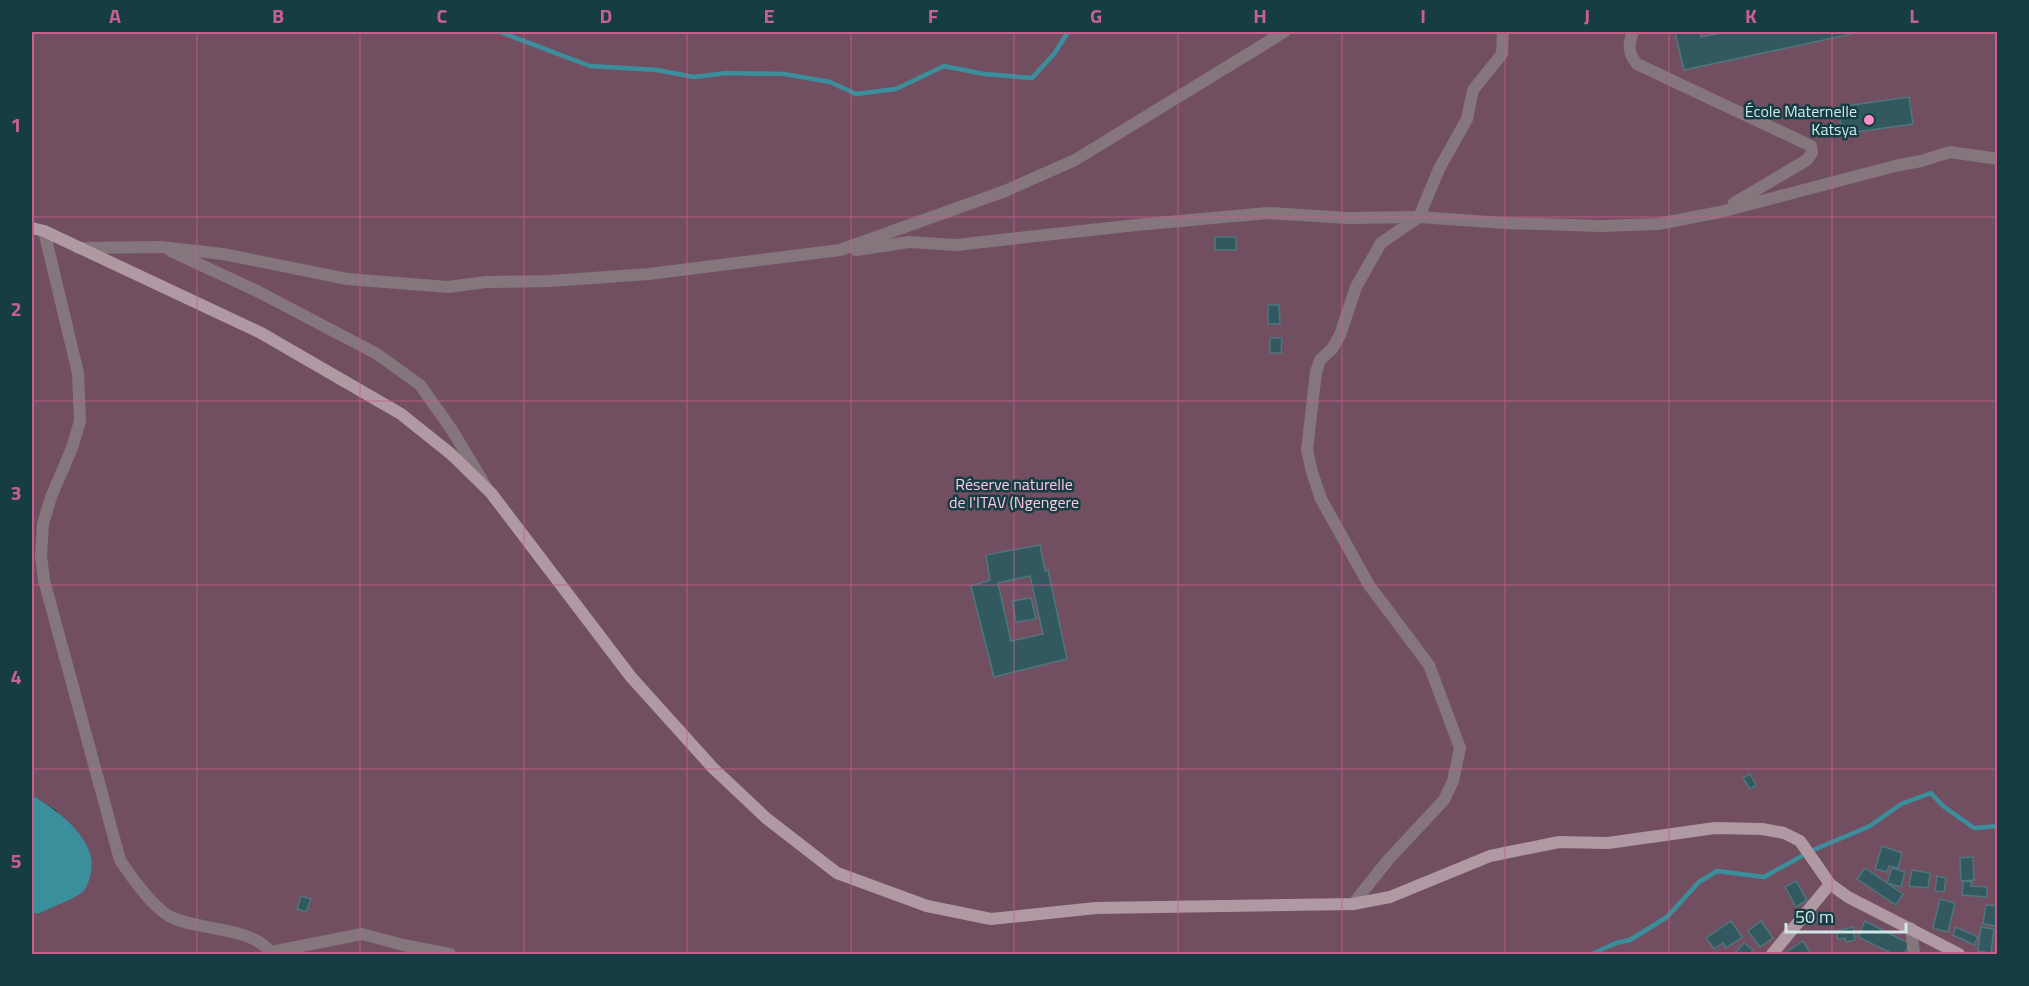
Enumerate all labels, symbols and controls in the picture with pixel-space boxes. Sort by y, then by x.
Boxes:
text: A [109,0,121,31]
text: B [272,0,284,31]
text: C [437,0,448,31]
text: D [600,0,612,31]
text: E [763,0,775,31]
text: F [928,0,939,31]
text: G [1090,0,1102,31]
text: H [1253,0,1267,31]
text: I [1420,0,1426,31]
text: J [1584,0,1590,31]
text: K [1745,0,1757,31]
text: L [1909,0,1919,31]
place label: École Maternelle Katsya [1745,99,1857,141]
text: 1 [10,109,22,140]
marker: École Maternelle Katsya [1862,113,1876,127]
text: 2 [10,293,22,324]
park label: Réserve naturelle de l'ITAV (Ngengere [949,472,1079,514]
text: 3 [10,477,22,508]
text: 4 [10,661,22,692]
text: 5 [10,845,22,876]
scale bar [1786,896,1906,934]
text: 50 m [1795,903,1834,930]

